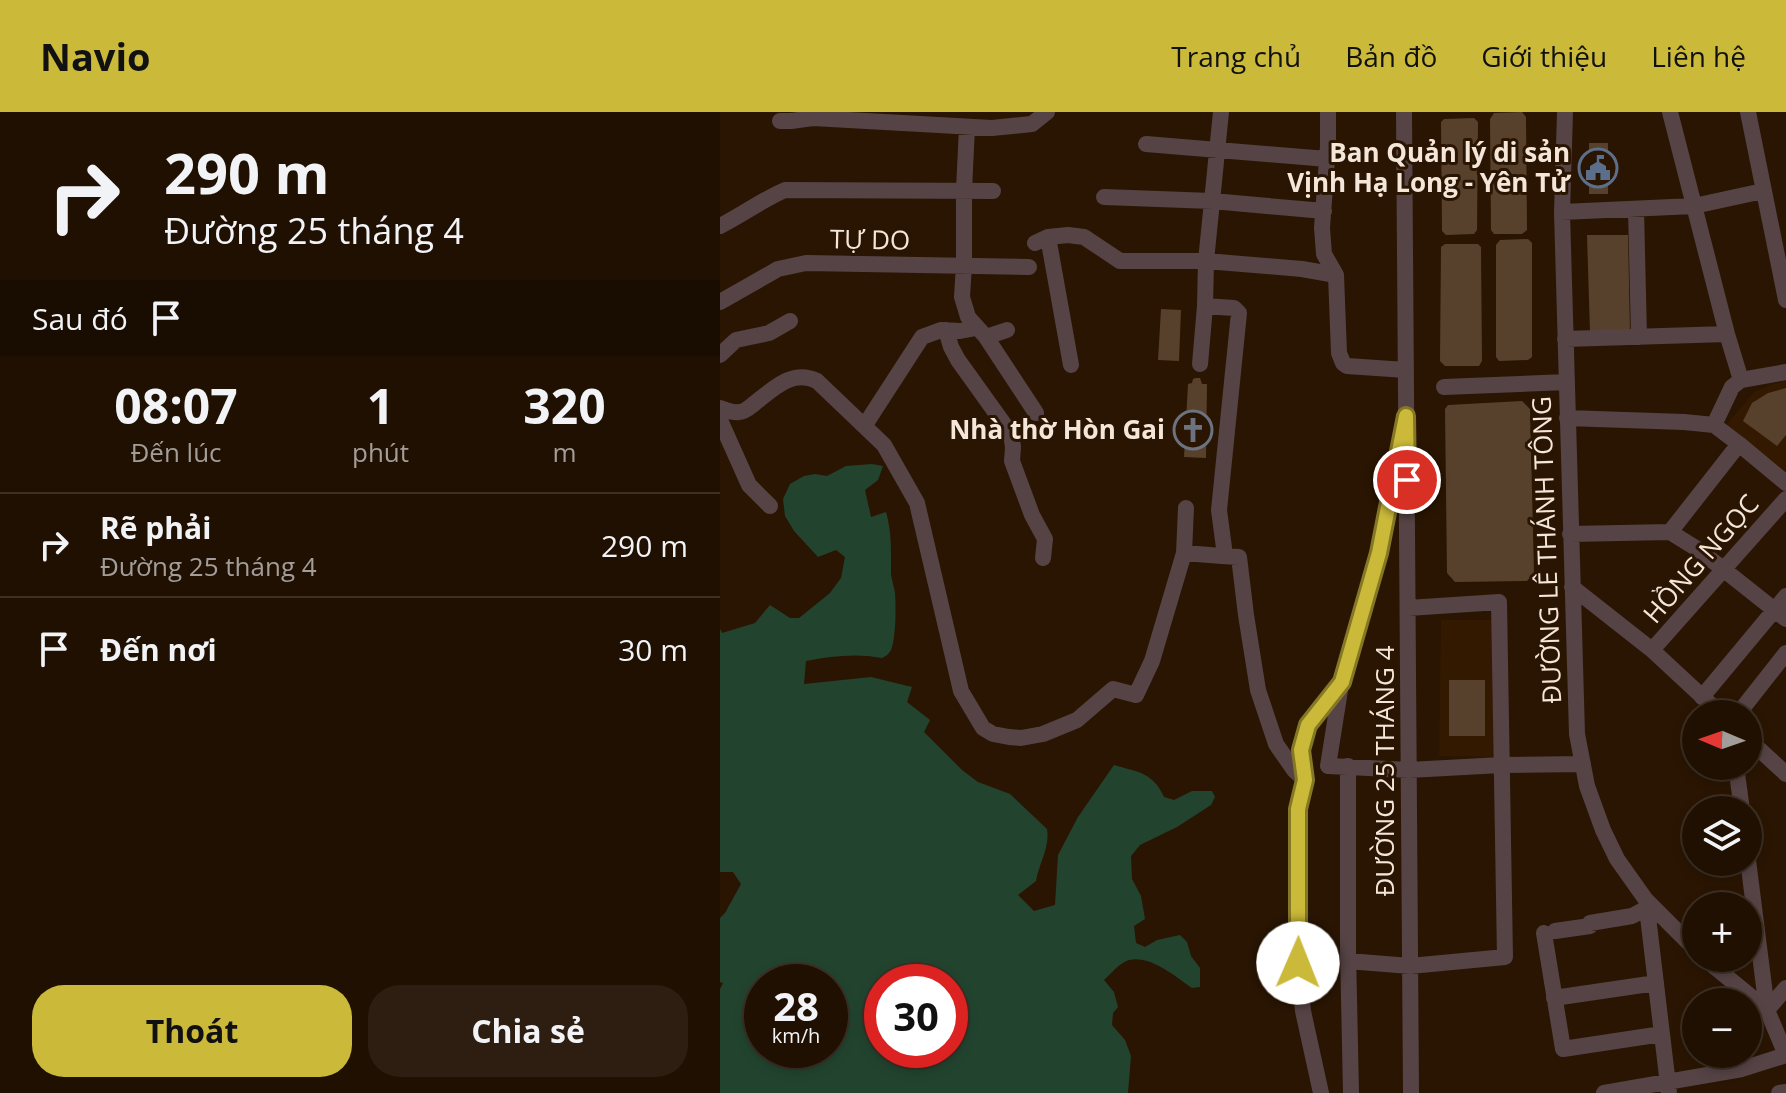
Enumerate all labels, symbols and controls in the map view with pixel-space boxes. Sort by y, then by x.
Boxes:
text: Navio [40,30,151,82]
text: Trang chủ [1171,37,1301,75]
text: Bản đồ [1345,37,1437,75]
text: Giới thiệu [1481,37,1607,75]
text: Liên hệ [1651,37,1746,75]
text: 290 m [164,134,330,210]
place label: Ban Quản lý di sản Vịnh Hạ Long - Yên Tử [1287,134,1571,200]
icon: right [32,144,136,248]
public building icon: Ban Quản lý di sản Vịnh Hạ Long - Yên Tử [1577,147,1619,189]
text: Đường 25 tháng 4 [164,206,464,255]
street label: TỰ DO [830,220,910,258]
icon: arrive [144,296,188,340]
text: Sau đó [32,298,128,339]
text: 08:07 [114,373,238,438]
text: 1 [367,373,394,438]
text: 320 [523,373,606,438]
street label: ĐƯỜNG LÊ THÁNH TÔNG [1523,396,1569,704]
church icon: Nhà thờ Hòn Gai [1172,409,1214,451]
place label: Nhà thờ Hòn Gai [949,411,1165,447]
text: Đến lúc [130,434,222,470]
text: phút [352,434,409,470]
text: m [552,434,577,470]
pin [1373,446,1441,514]
icon: arrive [1385,458,1429,502]
street label: HỒNG NGỌC [1634,486,1766,630]
text: Rẽ phải [100,507,211,548]
icon: right [32,523,76,567]
text: 290 m [601,525,688,566]
text: Đường 25 tháng 4 [100,548,317,584]
icon: arrive [32,627,76,671]
text: Đến nơi [100,629,217,670]
text: 30 m [618,629,688,670]
street label: ĐƯỜNG 25 THÁNG 4 [1366,645,1402,897]
north arrow [1682,700,1762,780]
map controls [1682,700,1762,1068]
button: layers [1682,796,1762,876]
button: + [1682,892,1762,972]
position arrow [1256,921,1340,1005]
speed limit sign: 30 [864,964,968,1068]
text: 28 [773,978,819,1033]
button: Thoát [32,985,352,1077]
button: Chia sẻ [368,985,688,1077]
button: − [1682,988,1762,1068]
text: km/h [772,1022,820,1049]

